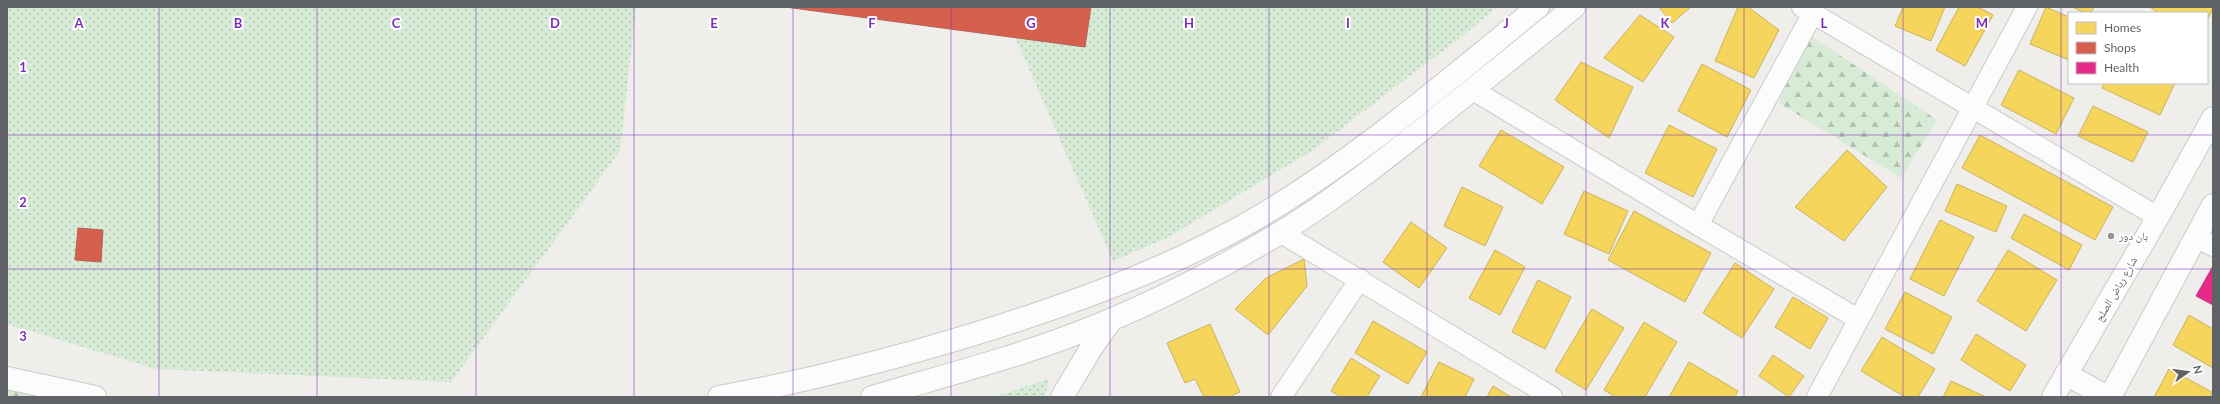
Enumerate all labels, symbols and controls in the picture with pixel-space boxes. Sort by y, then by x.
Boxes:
legend [2068,12,2208,84]
text: A [73,15,84,31]
text: B [234,15,243,31]
text: C [392,15,401,31]
text: D [550,15,560,31]
text: E [710,15,718,31]
text: F [868,15,876,31]
text: G [1026,15,1036,31]
text: H [1184,15,1194,31]
text: I [1346,15,1350,31]
text: J [1503,15,1509,31]
text: K [1661,15,1671,31]
text: L [1821,15,1828,31]
text: M [1976,15,1988,31]
text: Homes [2104,20,2141,35]
text: Shops [2104,40,2136,55]
text: 1 [19,59,27,75]
text: Health [2104,60,2139,75]
text: 2 [19,194,27,210]
place label: بان دور [2118,229,2148,243]
marker: بان دور [2106,231,2116,241]
street label: شارع رياض الصلح [2092,254,2140,324]
text: 3 [19,328,27,344]
north arrow [2168,352,2208,392]
text: N [2191,364,2206,375]

